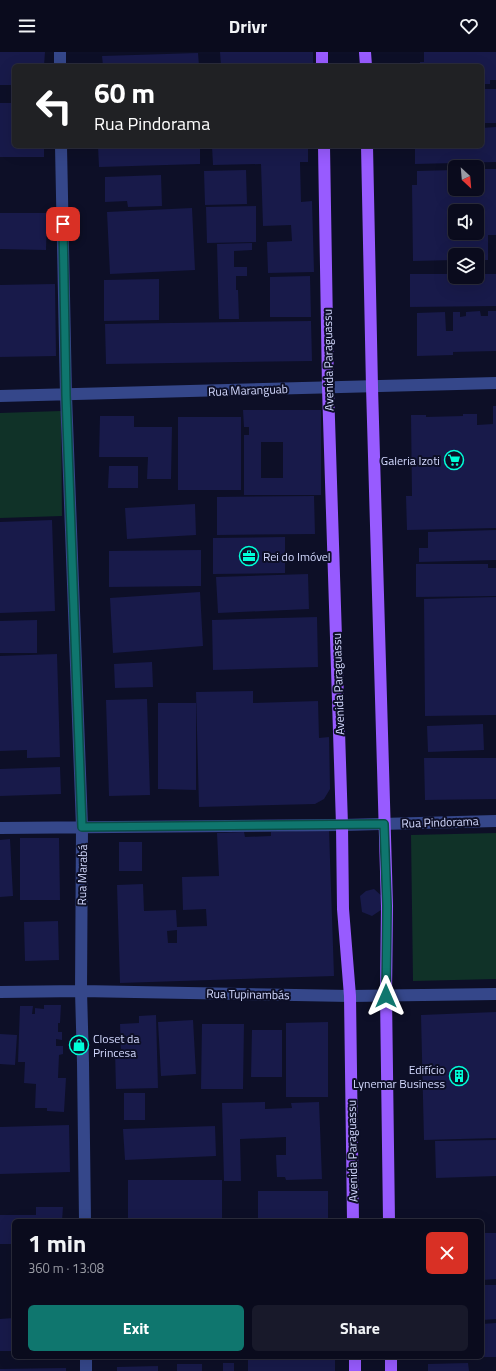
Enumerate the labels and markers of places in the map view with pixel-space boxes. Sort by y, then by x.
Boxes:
pin [46,207,80,241]
supermarket icon: Galeria Izoti [443,449,465,471]
place label: Galeria Izoti [381,451,440,470]
office icon: Rei do Imóvel [238,545,260,567]
place label: Rei do Imóvel [263,547,331,566]
place label: Closet da Princesa [93,1029,139,1062]
shop icon: Closet da Princesa [68,1034,90,1056]
place label: Edifício Lynemar Business [353,1060,445,1093]
building icon: Edifício Lynemar Business [448,1065,470,1087]

